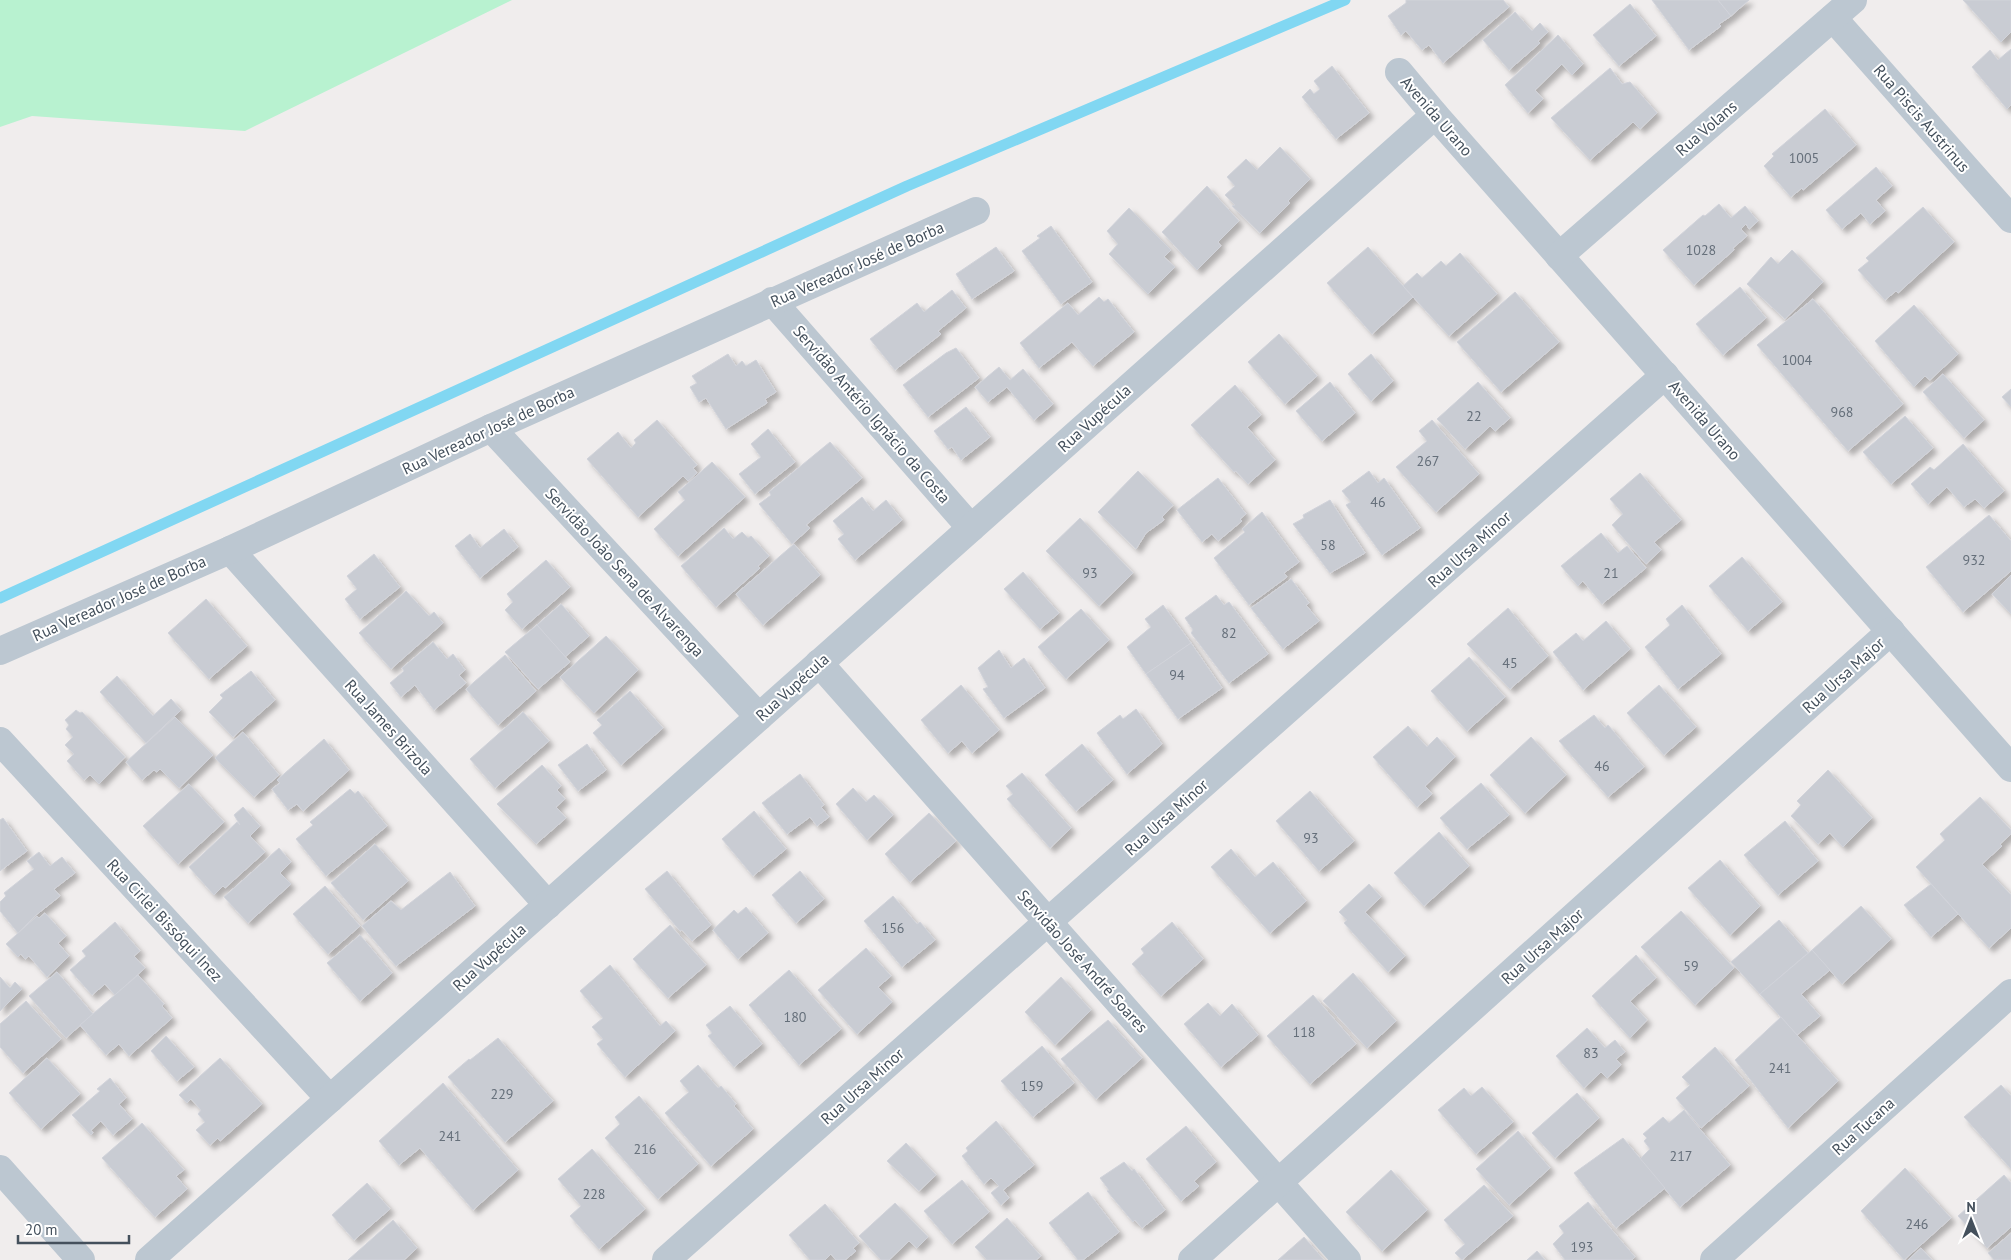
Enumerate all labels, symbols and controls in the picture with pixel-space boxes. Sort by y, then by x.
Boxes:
street label: Rua Piscis Austrinus [1870,60,1974,176]
street label: Avenida Urano [1397,72,1477,160]
street label: Rua Volans [1671,96,1741,160]
house number: 1005 [1789,149,1819,167]
street label: Rua Vereador José de Borba [767,217,947,311]
house number: 1028 [1686,241,1716,259]
street label: Servidão Antério Ignácio da Costa [789,321,955,507]
house number: 1004 [1782,351,1813,369]
street label: Avenida Urano [1665,376,1745,464]
street label: Rua Vupécula [1053,380,1135,456]
street label: Rua Vereador José de Borba [399,381,577,479]
house number: 968 [1831,403,1853,421]
house number: 22 [1466,407,1482,425]
house number: 267 [1417,452,1439,470]
street label: Servidão João Sena de Alvarenga [541,483,709,661]
house number: 46 [1370,493,1386,511]
street label: Rua Ursa Minor [1423,506,1515,591]
house number: 58 [1320,536,1336,554]
street label: Rua Vereador José de Borba [29,551,209,645]
house number: 932 [1963,551,1985,569]
house number: 93 [1082,564,1098,582]
house number: 21 [1603,564,1619,582]
house number: 82 [1221,624,1237,642]
street label: Rua Ursa Major [1798,632,1889,717]
street label: Rua Vupécula [751,649,833,725]
house number: 45 [1502,654,1518,672]
house number: 94 [1169,666,1185,684]
street label: Rua James Brizola [341,675,437,779]
house number: 46 [1594,757,1610,775]
street label: Rua Ursa Minor [1120,774,1212,859]
house number: 93 [1303,829,1319,847]
street label: Rua Cirlei Bissóqui Inez [103,855,227,985]
street label: Servidão José André Soares [1014,885,1153,1037]
street label: Rua Ursa Major [1497,903,1588,988]
street label: Rua Vupécula [448,919,530,995]
house number: 156 [882,919,904,937]
house number: 59 [1683,957,1699,975]
house number: 180 [784,1008,807,1026]
house number: 118 [1293,1023,1315,1041]
street label: Rua Ursa Minor [816,1043,908,1128]
house number: 83 [1583,1044,1599,1062]
house number: 241 [1769,1059,1791,1077]
house number: 159 [1021,1077,1043,1095]
house number: 229 [491,1085,513,1103]
street label: Rua Tucana [1828,1093,1898,1159]
house number: 241 [439,1127,461,1145]
house number: 216 [634,1140,656,1158]
house number: 217 [1670,1147,1692,1165]
house number: 228 [583,1185,605,1203]
north arrow [1946,1195,1996,1245]
text: N [1966,1198,1976,1216]
scale bar [18,1212,129,1244]
house number: 246 [1906,1215,1928,1233]
text: 20 m [25,1220,58,1239]
house number: 193 [1571,1238,1593,1256]

